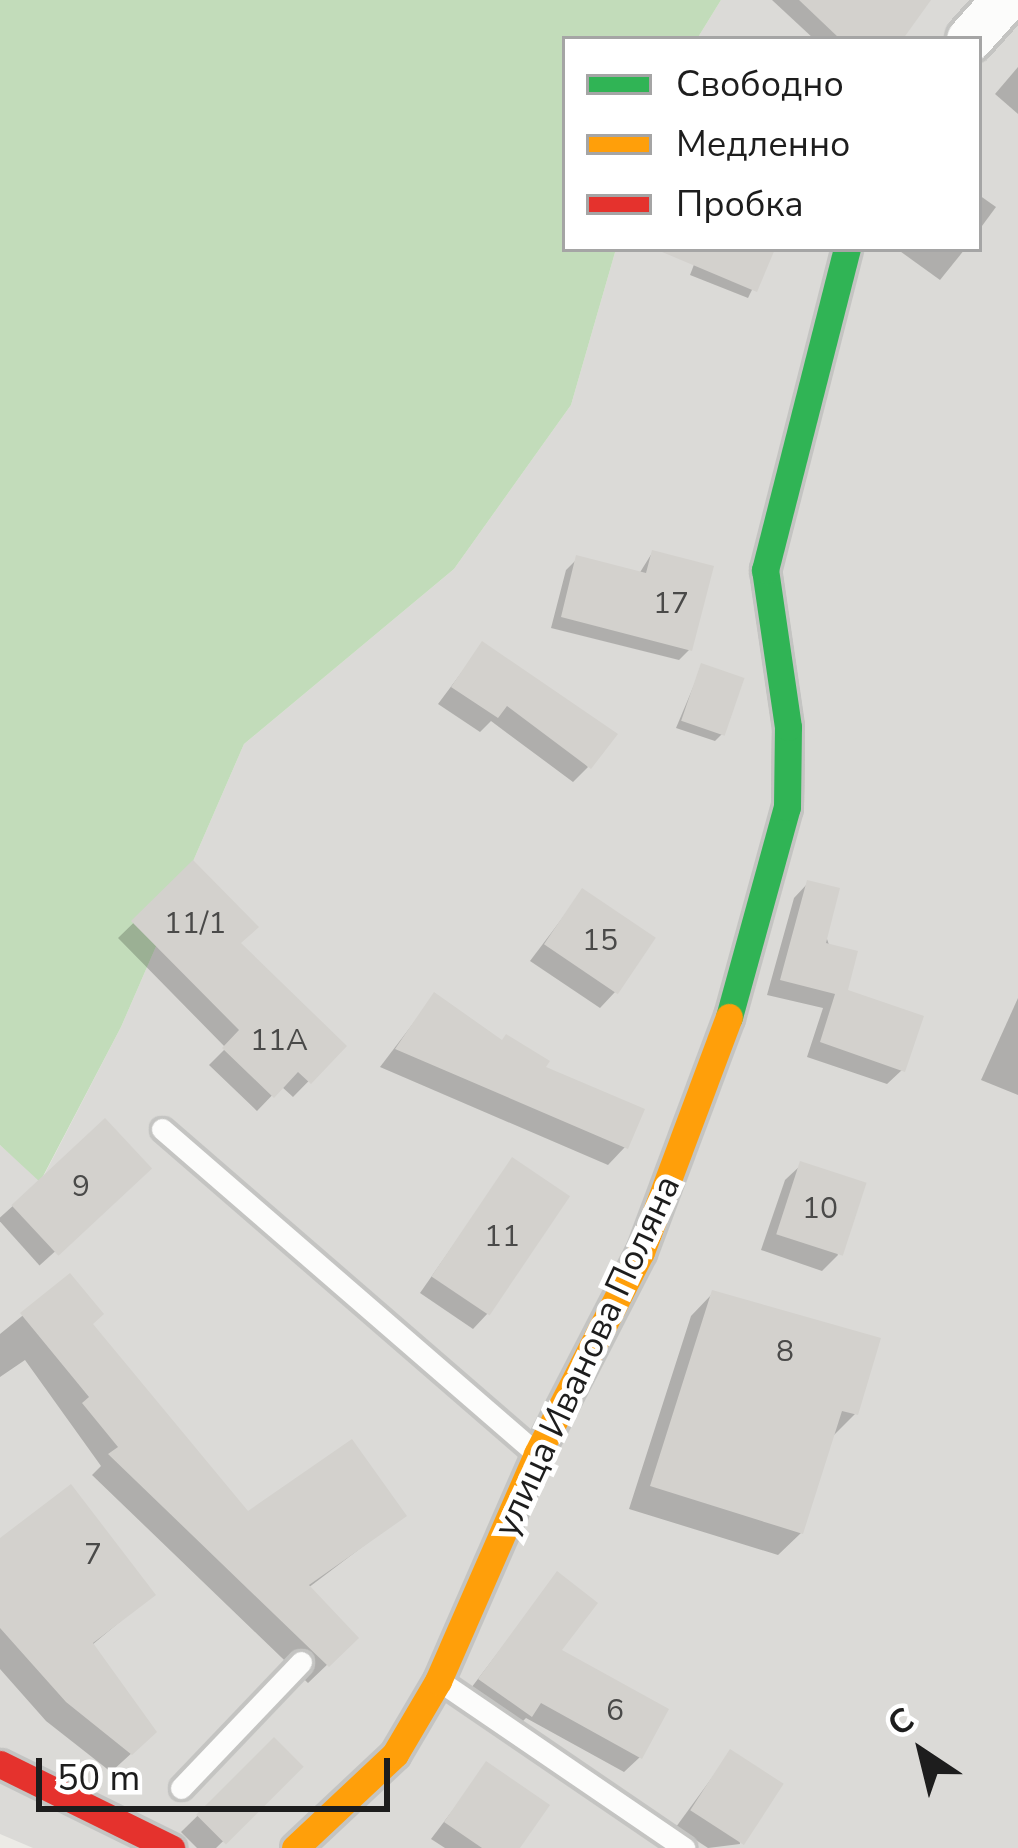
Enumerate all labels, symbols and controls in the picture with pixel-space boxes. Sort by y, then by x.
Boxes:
legend [562,36,982,252]
text: Свободно [676,60,844,109]
text: Медленно [676,120,850,169]
text: Пробка [676,180,804,229]
house number: 17 [653,586,689,622]
house number: 11/1 [164,906,226,942]
house number: 15 [582,923,618,959]
house number: 11А [250,1023,308,1059]
house number: 9 [72,1169,90,1205]
street label: улица Иванова Поляна [484,1169,690,1543]
house number: 10 [802,1191,838,1227]
house number: 11 [484,1219,520,1255]
house number: 8 [776,1334,794,1370]
house number: 7 [84,1537,102,1573]
north arrow [862,1692,982,1812]
house number: 6 [606,1693,624,1729]
text: С [879,1697,923,1747]
scale bar [42,1734,396,1808]
text: 50 m [57,1754,140,1803]

